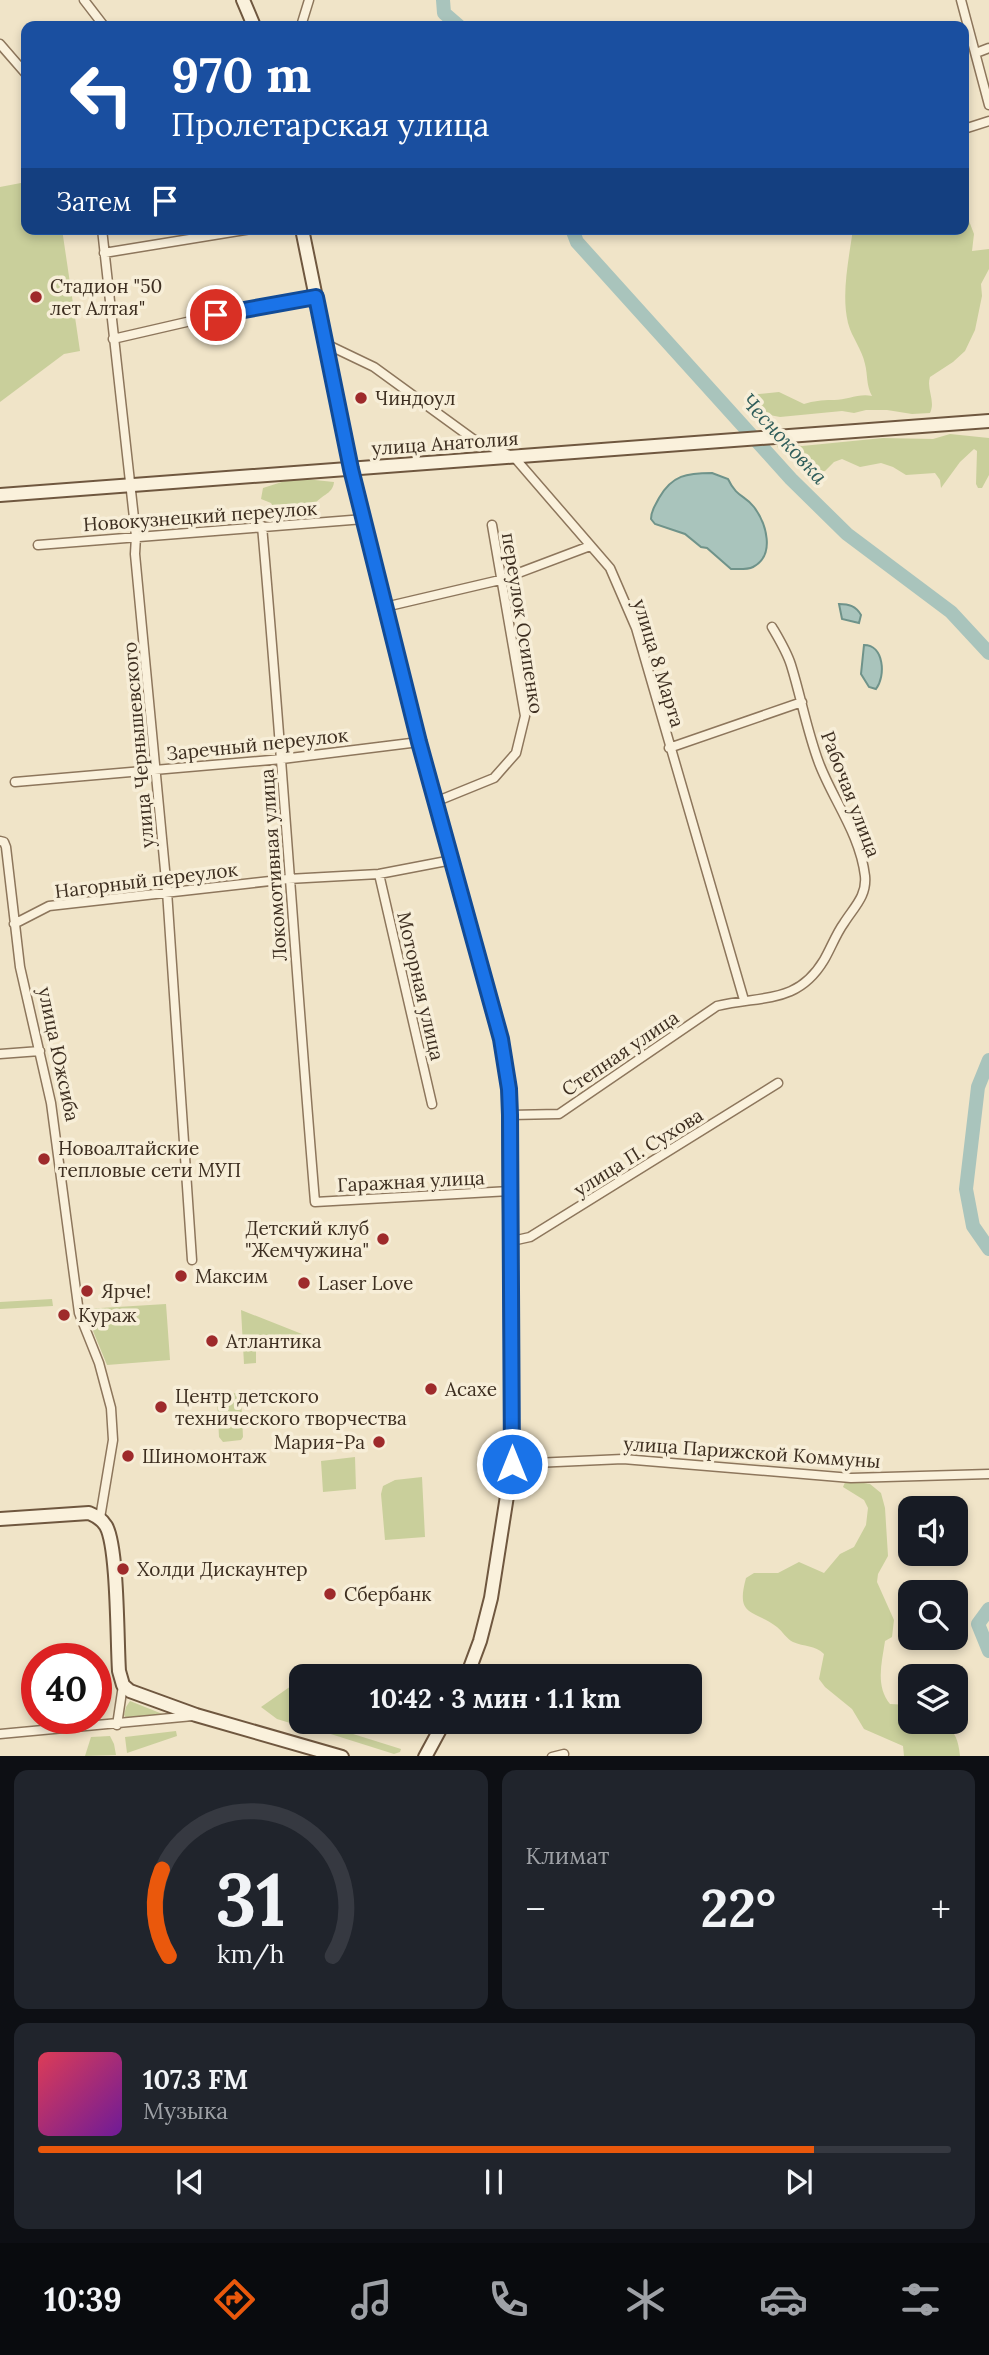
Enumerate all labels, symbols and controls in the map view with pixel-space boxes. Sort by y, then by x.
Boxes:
text: 970 m [171,43,311,105]
icon: left [56,49,147,140]
text: Пролетарская улица [171,104,490,145]
icon: arrive [146,182,184,220]
text: Затем [56,185,132,218]
place label: Стадион "50 лет Алтая" [50,274,162,320]
pin [186,285,246,345]
marker: Стадион "50 лет Алтая" [28,289,44,305]
icon: arrive [197,296,235,334]
place label: Чиндоул [375,386,455,410]
water label: Чесноковка [736,388,834,490]
marker: Чиндоул [353,390,369,406]
street label: улица Анатолия [371,426,519,460]
street label: Новокузнецкий переулок [82,496,319,536]
street label: переулок Осипенко [497,531,549,715]
street label: улица 8 Марта [628,596,690,730]
street label: улица Чернышевского [117,641,159,849]
street label: Заречный переулок [165,722,350,765]
street label: Рабочая улица [816,728,886,861]
street label: Локомотивная улица [254,768,292,962]
street label: Нагорный переулок [53,857,240,903]
street label: Моторная улица [392,909,450,1063]
street label: улица Южсиба [33,985,85,1124]
street label: Степная улица [557,1005,683,1101]
street label: улица П. Сухова [569,1103,707,1201]
place label: Новоалтайские тепловые сети МУП [58,1136,241,1182]
marker: Новоалтайские тепловые сети МУП [36,1151,52,1167]
street label: Гаражная улица [337,1165,486,1197]
place label: Детский клуб "Жемчужина" [245,1216,369,1262]
marker: Детский клуб "Жемчужина" [375,1231,391,1247]
place label: Максим [195,1264,268,1288]
marker: Максим [173,1268,189,1284]
place label: Laser Love [318,1271,413,1295]
marker: Laser Love [296,1275,312,1291]
place label: Ярче! [101,1279,151,1303]
marker: Ярче! [79,1283,95,1299]
place label: Кураж [78,1303,137,1327]
marker: Кураж [56,1307,72,1323]
place label: Атлантика [225,1329,322,1353]
marker: Атлантика [204,1333,220,1349]
place label: Асахе [444,1377,497,1401]
marker: Асахе [423,1381,439,1397]
place label: Центр детского технического творчества [175,1384,407,1430]
marker: Центр детского технического творчества [153,1399,169,1415]
position arrow [475,1427,549,1501]
place label: Мария-Ра [274,1430,365,1454]
street label: улица Парижской Коммуны [623,1431,881,1473]
marker: Мария-Ра [371,1434,387,1450]
place label: Шиномонтаж [142,1444,267,1468]
marker: Шиномонтаж [120,1448,136,1464]
map controls [898,1496,968,1734]
button: sound [898,1496,968,1566]
place label: Холди Дискаунтер [137,1557,308,1581]
marker: Холди Дискаунтер [115,1561,131,1577]
button: search [898,1580,968,1650]
place label: Сбербанк [344,1582,432,1606]
marker: Сбербанк [322,1586,338,1602]
speed limit sign: 40 [21,1643,112,1734]
button: layers [898,1664,968,1734]
text: 10:42 · 3 мин · 1.1 km [370,1682,621,1715]
text: Климат [526,1841,609,1870]
text: 31 [216,1853,286,1946]
text: 22° [701,1875,776,1941]
text: − [526,1885,546,1933]
text: + [931,1885,951,1933]
text: km/h [217,1937,285,1969]
text: 107.3 FM [143,2063,248,2096]
text: Музыка [143,2096,228,2125]
icon: previous [171,2163,209,2201]
icon: pause [475,2163,513,2201]
icon: next [780,2163,818,2201]
icon: directions [210,2275,259,2324]
icon: music [347,2275,396,2324]
icon: phone [484,2275,533,2324]
icon: climate [621,2275,670,2324]
icon: car [759,2275,808,2324]
icon: filters [896,2275,945,2324]
text: 10:39 [44,2279,122,2320]

